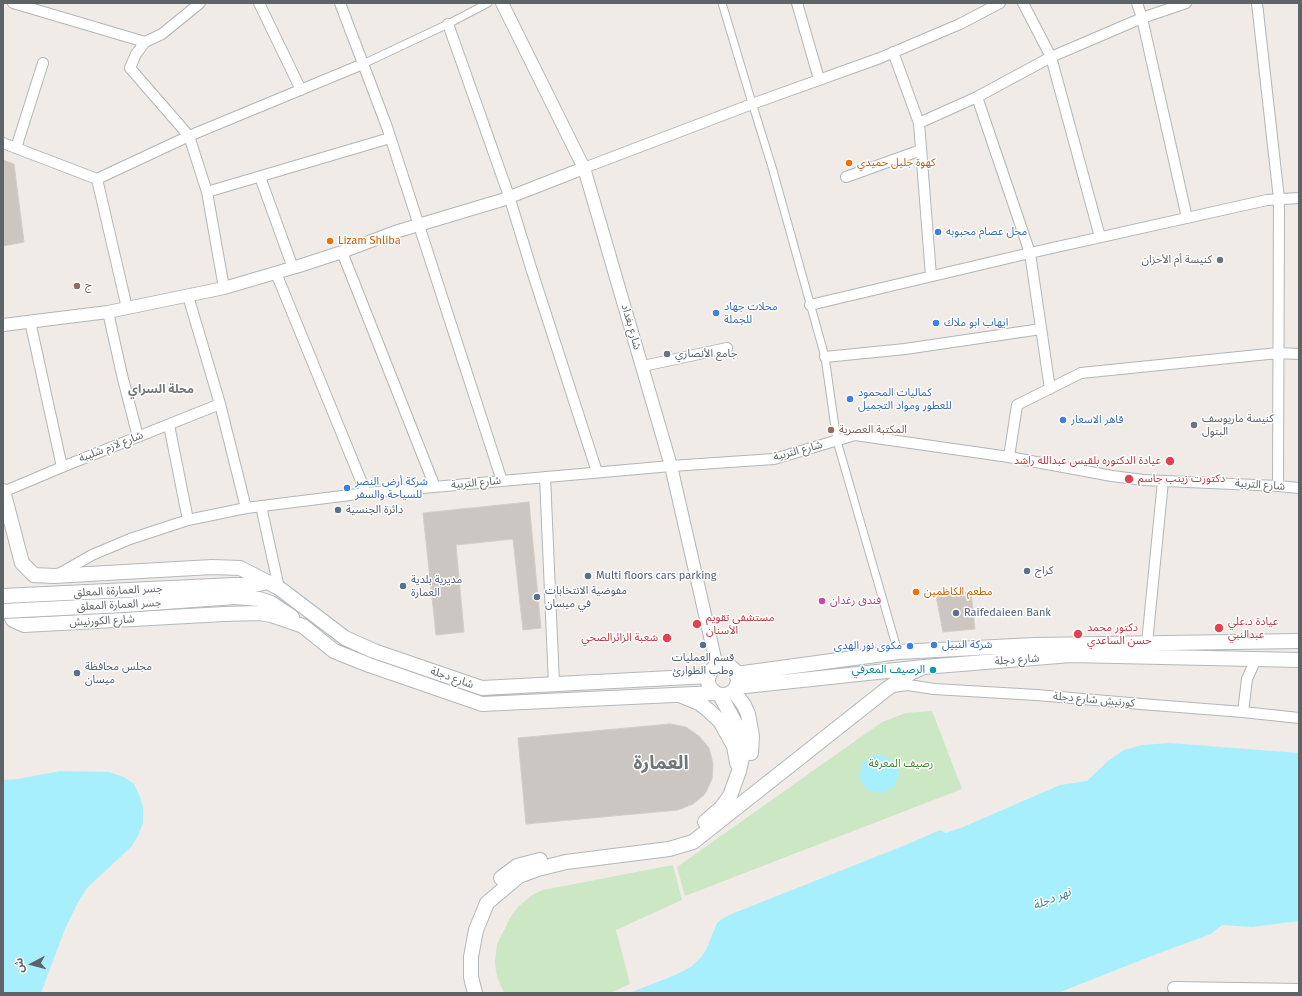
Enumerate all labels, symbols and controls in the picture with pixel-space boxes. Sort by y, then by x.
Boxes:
place label: كهوة جليل حميدي [857,156,936,170]
marker: كهوة جليل حميدي [844,158,854,168]
place label: محل عصام محبوبه [946,225,1027,239]
marker: محل عصام محبوبه [933,227,943,237]
place label: Lizam Shliba [338,234,401,248]
marker: Lizam Shliba [325,236,335,246]
place label: كنيسة أم الأحزان [1141,253,1212,267]
marker: كنيسة أم الأحزان [1215,255,1225,265]
place label: ج [85,279,92,293]
marker: ج [72,281,82,291]
place label: محلات جهاد للجملة [724,300,778,326]
street label: شارع بغداد [618,303,644,351]
marker: محلات جهاد للجملة [711,308,721,318]
place label: ايهاب ابو ملاك [944,316,1008,330]
marker: ايهاب ابو ملاك [931,318,941,328]
place label: جامع الأنصاري [675,347,737,361]
marker: جامع الأنصاري [662,349,672,359]
district label: محلة السراي [128,383,194,397]
place label: كماليات المحمود للعطور ومواد التجميل [858,386,952,412]
marker: كماليات المحمود للعطور ومواد التجميل [845,394,855,404]
place label: كنيسة ماريوسف البتول [1202,412,1274,438]
place label: قاهر الاسعار [1071,413,1123,427]
marker: قاهر الاسعار [1058,415,1068,425]
marker: كنيسة ماريوسف البتول [1189,420,1199,430]
place label: المكتبة العصرية [839,423,907,437]
marker: المكتبة العصرية [826,425,836,435]
street label: شارع لازم شليبة [77,429,145,465]
street label: شارع التربية [772,438,824,464]
place label: عيادة الدكتوره بلقيس عبدالله راشد [1014,454,1161,468]
marker: عيادة الدكتوره بلقيس عبدالله راشد [1164,455,1176,467]
place label: دكتورت زينب جاسم [1138,472,1225,486]
marker: دكتورت زينب جاسم [1123,473,1135,485]
street label: شارع التربية [450,474,502,492]
place label: شركة أرض النصر للسياحة والسفر [355,475,428,501]
street label: شارع التربية [1234,477,1286,493]
marker: شركة أرض النصر للسياحة والسفر [342,483,352,493]
place label: دائرة الجنسية [346,503,403,517]
marker: دائرة الجنسية [333,505,343,515]
place label: كراج [1035,564,1053,578]
marker: كراج [1022,566,1032,576]
place label: Multi floors cars parking [596,569,716,583]
marker: Multi floors cars parking [583,571,593,581]
place label: مديرية بلدية العمارة [411,573,462,599]
marker: مديرية بلدية العمارة [398,581,408,591]
street label: جسر العمارةة المعلق [73,582,163,600]
place label: مفوضية الانتخابات في ميسان [545,584,627,610]
place label: مطعم الكاظمين [924,585,993,599]
marker: مطعم الكاظمين [911,587,921,597]
marker: مفوضية الانتخابات في ميسان [532,592,542,602]
place label: فندق رغدان [830,594,881,608]
street label: جسر العمارة المعلق [76,596,162,614]
marker: فندق رغدان [817,596,827,606]
place label: Raifedaieen Bank [964,606,1051,620]
marker: Raifedaieen Bank [951,608,961,618]
place label: مستشفى تقويم الأسنان [706,611,774,637]
street label: شارع الكورنيش [69,613,135,629]
place label: عيادة د.علي عبدالنبي [1228,615,1278,641]
marker: مستشفى تقويم الأسنان [691,618,703,630]
place label: دكتور محمد حسن الساعدي [1087,621,1152,647]
marker: عيادة د.علي عبدالنبي [1213,622,1225,634]
marker: دكتور محمد حسن الساعدي [1072,628,1084,640]
place label: شعبة الزائرالصحي [581,631,658,645]
marker: شعبة الزائرالصحي [661,632,673,644]
place label: شركة النبيل [942,638,992,652]
place label: مكوى نور الهدى [834,639,902,653]
marker: قسم العمليات وطب الطوارئ [698,640,708,650]
marker: شركة النبيل [929,640,939,650]
marker: مكوى نور الهدى [905,641,915,651]
place label: قسم العمليات وطب الطوارئ [672,651,734,677]
street label: شارع دجلة [994,652,1040,668]
place label: مجلس محافظة ميسان [85,660,152,686]
place label: الرصيف المعرفي [852,663,925,677]
street label: شارع دجلة [429,664,475,692]
marker: الرصيف المعرفي [928,665,938,675]
marker: مجلس محافظة ميسان [72,668,82,678]
street label: كورنيش شارع دجلة [1053,690,1135,710]
district label: العمارة [633,753,689,775]
park label: رصيف المعرفة [869,757,933,771]
water label: نهر دجلة [1031,885,1073,913]
north arrow [12,944,52,984]
text: ش [12,957,27,973]

